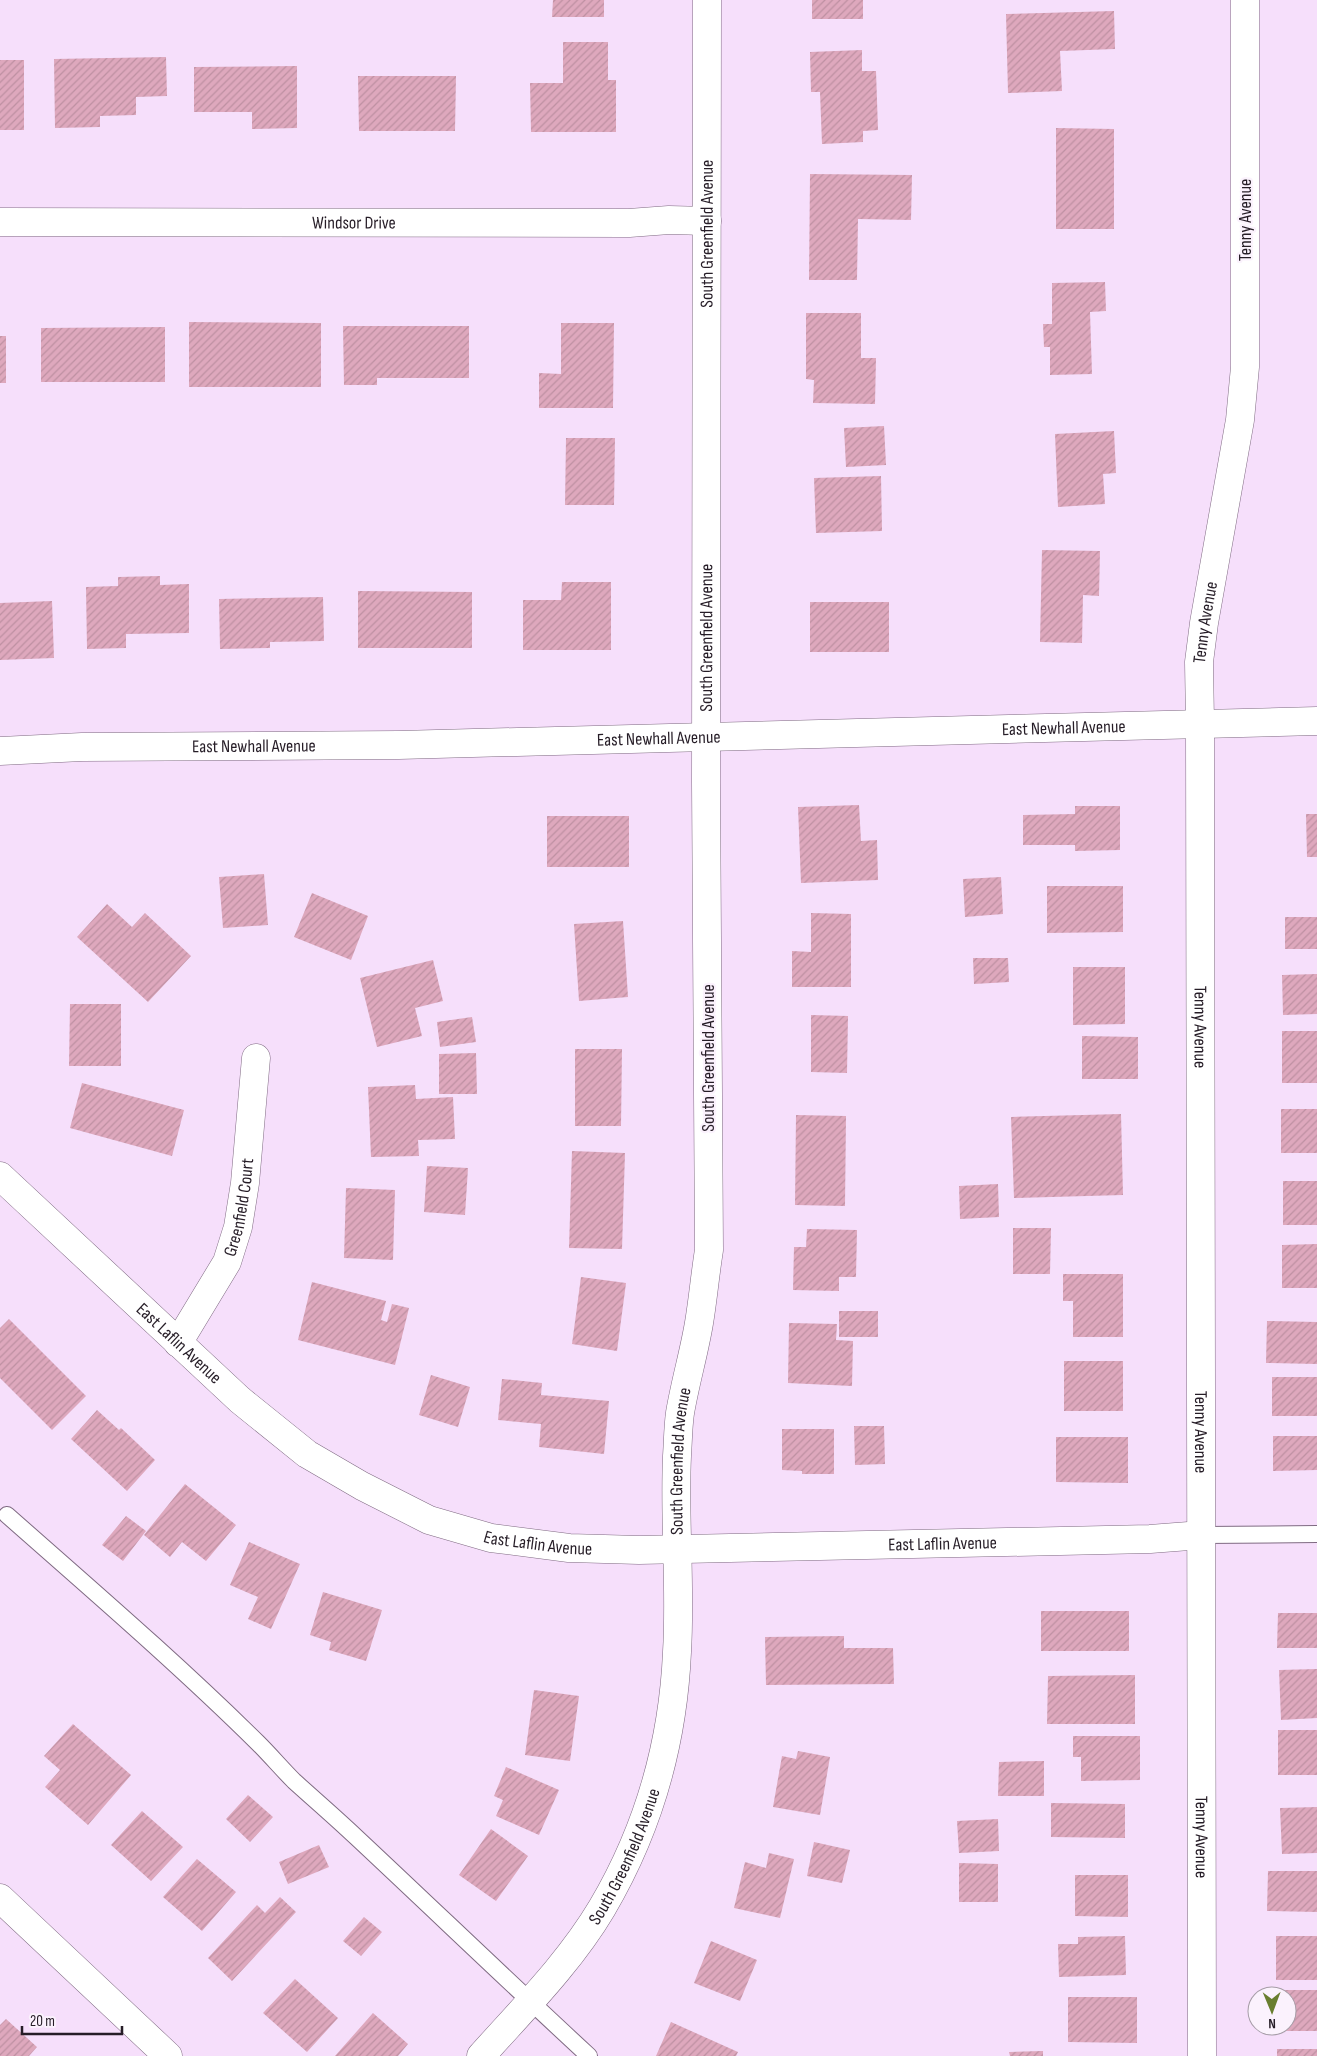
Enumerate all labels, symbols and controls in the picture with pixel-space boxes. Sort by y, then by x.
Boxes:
street label: South Greenfield Avenue [697,160,718,308]
street label: Tenny Avenue [1235,179,1256,261]
street label: Windsor Drive [312,212,396,234]
street label: South Greenfield Avenue [696,564,717,712]
street label: Tenny Avenue [1189,580,1222,665]
street label: East Newhall Avenue [1002,716,1126,740]
street label: East Newhall Avenue [597,727,721,751]
street label: East Newhall Avenue [192,736,316,757]
street label: South Greenfield Avenue [698,984,719,1132]
street label: Tenny Avenue [1189,986,1211,1068]
street label: Greenfield Court [219,1157,258,1259]
street label: East Laflin Avenue [132,1299,226,1388]
street label: South Greenfield Avenue [666,1385,696,1535]
street label: Tenny Avenue [1190,1391,1211,1473]
street label: East Laflin Avenue [481,1526,592,1560]
street label: East Laflin Avenue [888,1532,997,1556]
street label: South Greenfield Avenue [584,1786,665,1929]
street label: Tenny Avenue [1191,1796,1212,1878]
north arrow [1247,1986,1297,2036]
scale bar [22,2004,122,2036]
text: 20 m [30,2012,55,2031]
text: N [1268,2015,1276,2032]

